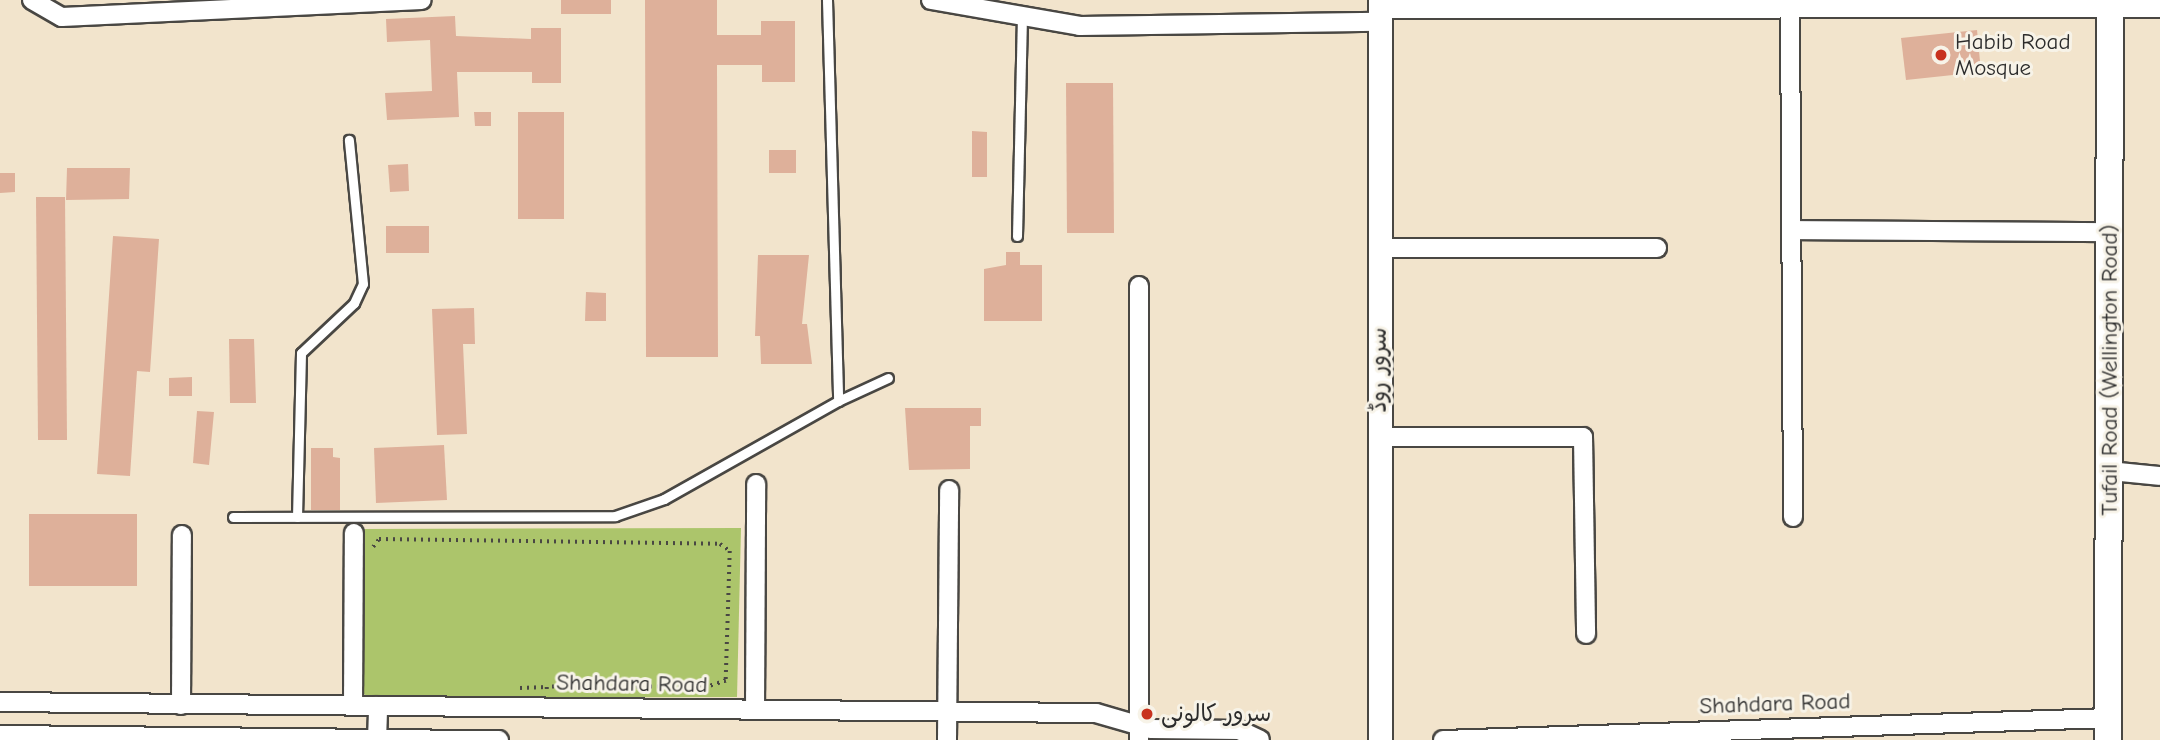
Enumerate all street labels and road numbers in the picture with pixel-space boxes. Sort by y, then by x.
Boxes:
street label: Tufail Road (Wellington Road) [2096,224,2124,516]
street label: سرور روڈ [1365,327,1393,413]
street label: Shahdara Road [556,669,708,699]
street label: Shahdara Road [1699,688,1851,720]

